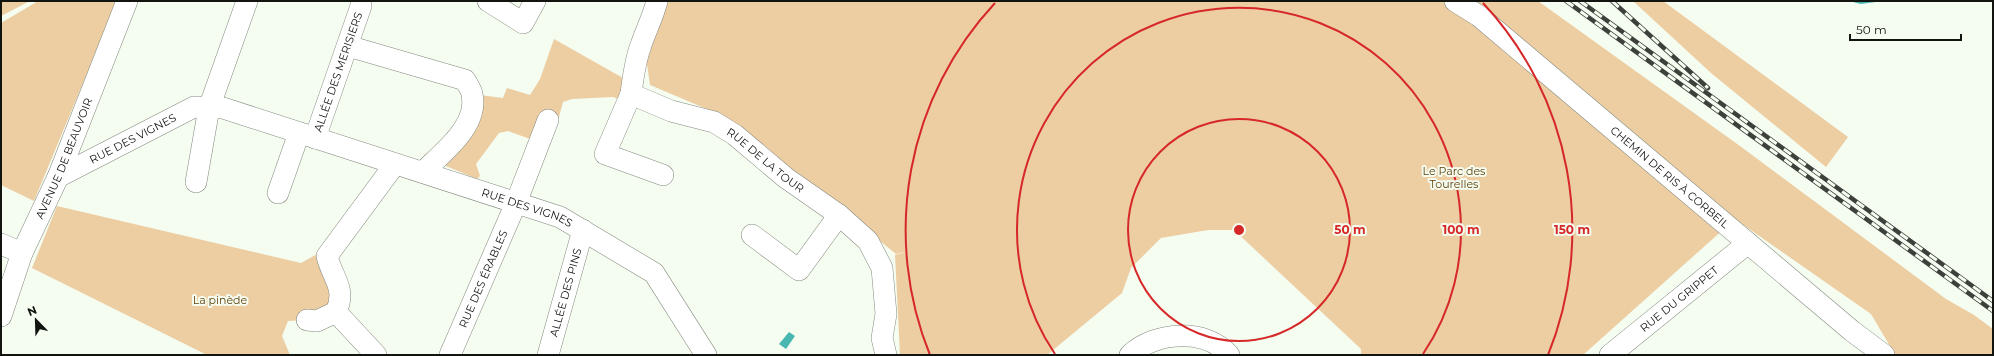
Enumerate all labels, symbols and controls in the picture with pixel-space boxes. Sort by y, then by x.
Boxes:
street label: ALLÉE DES MERISIERS [311,10,365,134]
scale bar [1850,16,1961,42]
text: 50 m [1856,22,1887,37]
street label: AVENUE DE BEAUVOIR [32,96,95,221]
street label: RUE DES VIGNES [87,110,179,167]
street label: CHEMIN DE RIS À CORBEIL [1608,123,1732,231]
street label: RUE DE LA TOUR [724,125,807,196]
park label: Le Parc des Tourelles [1423,164,1486,191]
street label: RUE DES VIGNES [480,185,575,230]
text: 50 m [1334,222,1366,237]
text: 100 m [1443,222,1479,237]
text: 150 m [1554,222,1590,237]
centre of rings [1232,223,1246,237]
street label: RUE DES ÉRABLES [456,228,511,330]
street label: ALLÉE DES PINS [546,246,585,338]
street label: RUE DU GRIPPET [1637,263,1722,335]
park label: La pinède [193,293,248,307]
north arrow [16,300,56,340]
text: N [25,303,39,319]

